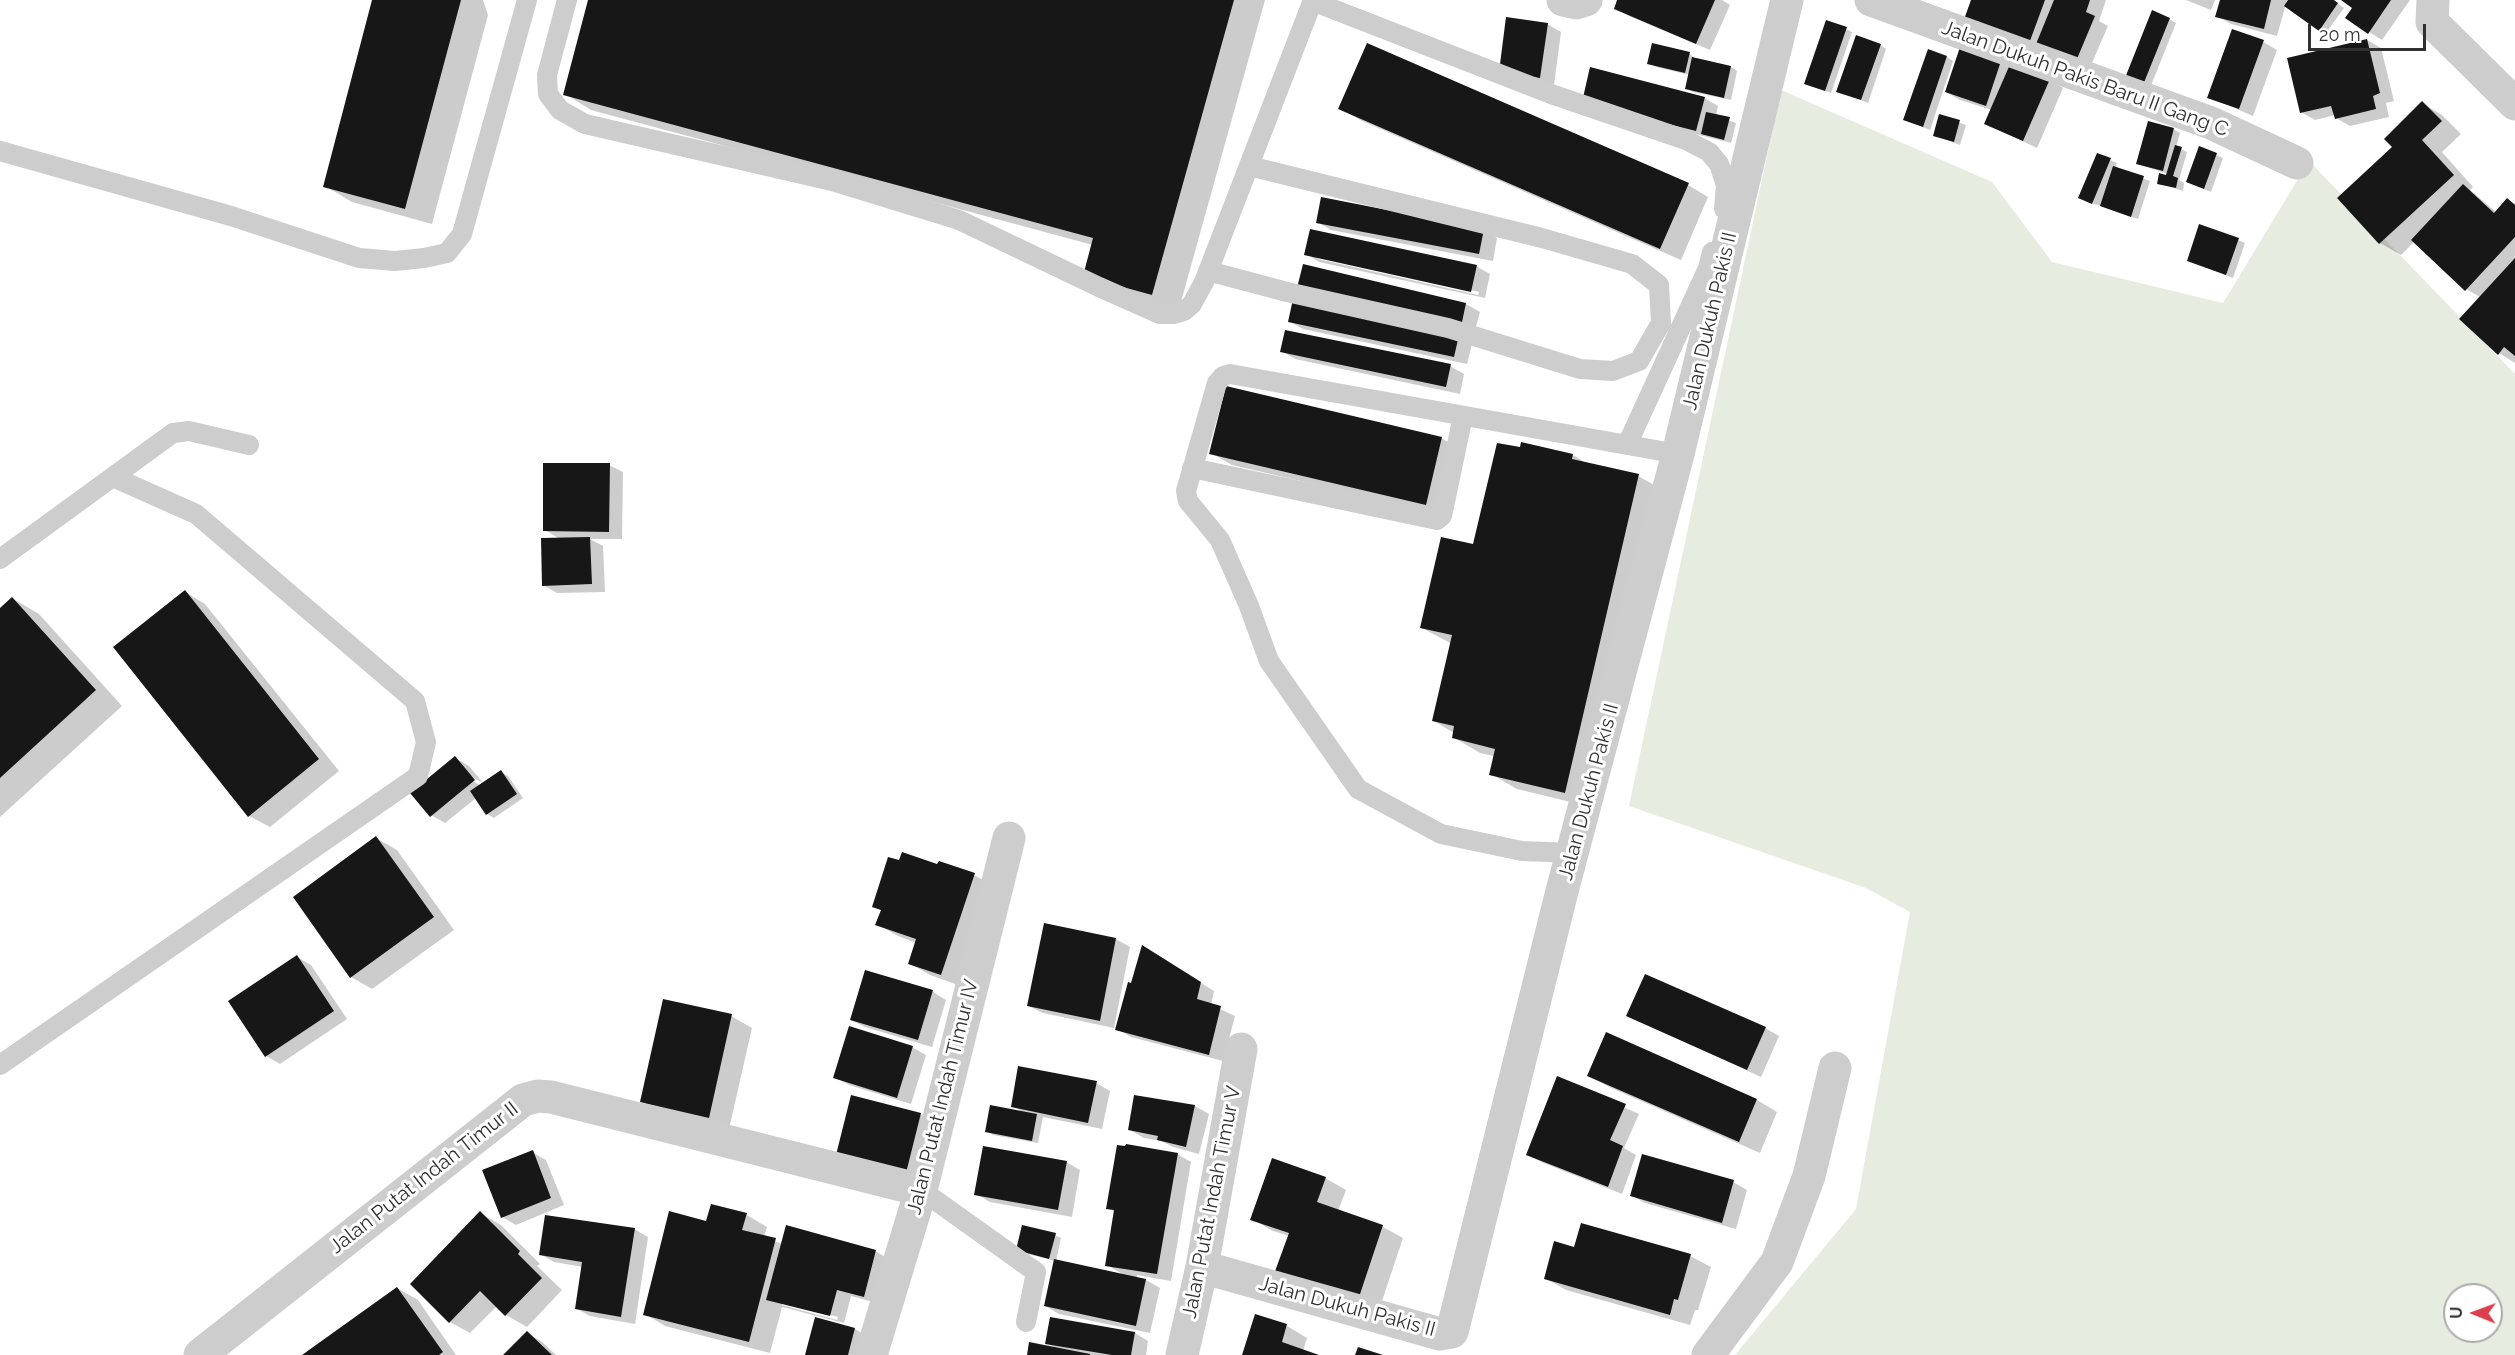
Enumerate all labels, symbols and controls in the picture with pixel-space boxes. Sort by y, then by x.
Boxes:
scale bar [2311,12,2430,50]
street label: Jalan Dukuh Pakis Baru II Gang C [1938,16,2232,142]
text: 20 m [2319,24,2361,45]
street label: Jalan Dukuh Pakis II [1678,230,1742,412]
street label: Jalan Dukuh Pakis II [1554,701,1624,883]
street label: Jalan Putat Indah Timur IV [902,977,984,1217]
street label: Jalan Putat Indah Timur V [1178,1084,1246,1320]
street label: Jalan Putat Indah Timur II [325,1097,523,1259]
street label: Jalan Dukuh Pakis II [1256,1272,1438,1342]
north arrow [2443,1283,2503,1343]
text: U [2447,1307,2466,1319]

